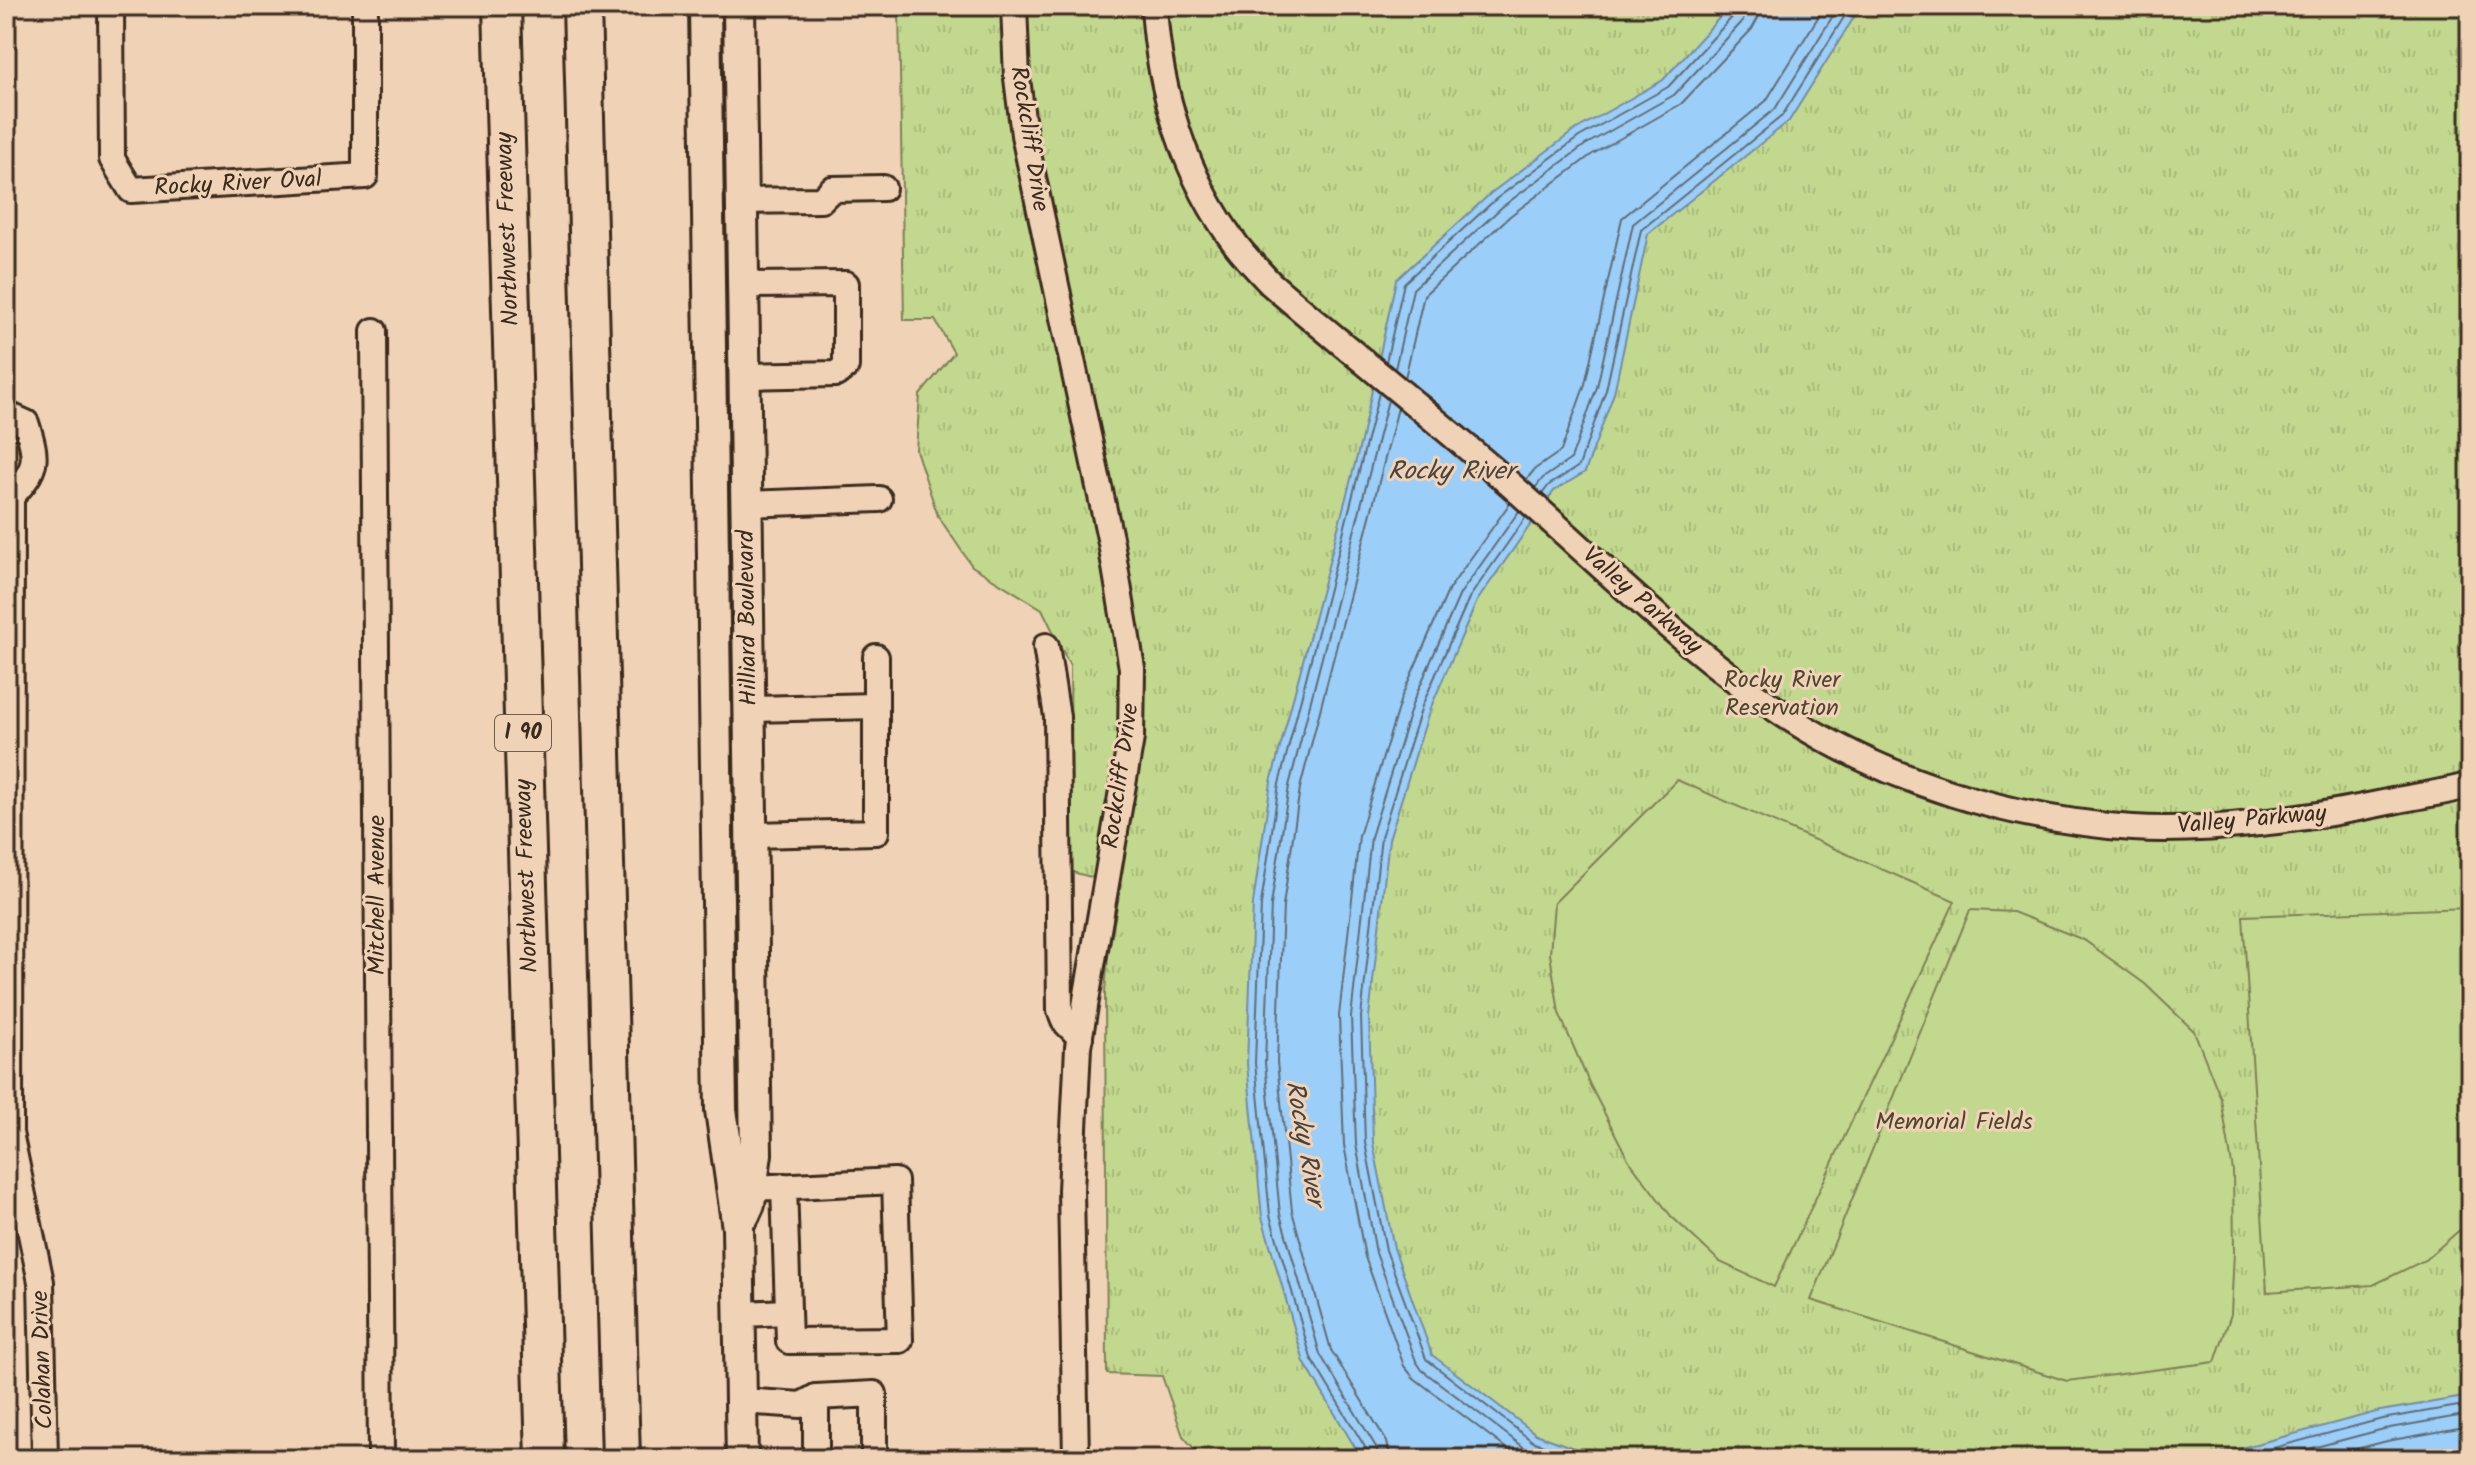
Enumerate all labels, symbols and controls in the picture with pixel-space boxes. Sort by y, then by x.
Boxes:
street label: Rockcliff Drive [998,63,1060,215]
street label: Northwest Freeway [485,131,531,327]
street label: Rocky River Oval [153,160,323,208]
water label: Rocky River [1388,451,1519,493]
street label: Hilliard Boulevard [727,529,769,706]
street label: Valley Parkway [1573,537,1712,665]
park label: Rocky River Reservation [1724,661,1842,728]
street label: Rockcliff Drive [1091,700,1151,851]
road number: I 90 [495,715,551,751]
street label: Northwest Freeway [504,778,550,974]
street label: Valley Parkway [2176,794,2329,846]
street label: Mitchell Avenue [358,815,397,975]
water label: Rocky River [1272,1077,1337,1214]
park label: Memorial Fields [1875,1103,2033,1142]
street label: Colahan Drive [21,1290,65,1430]

